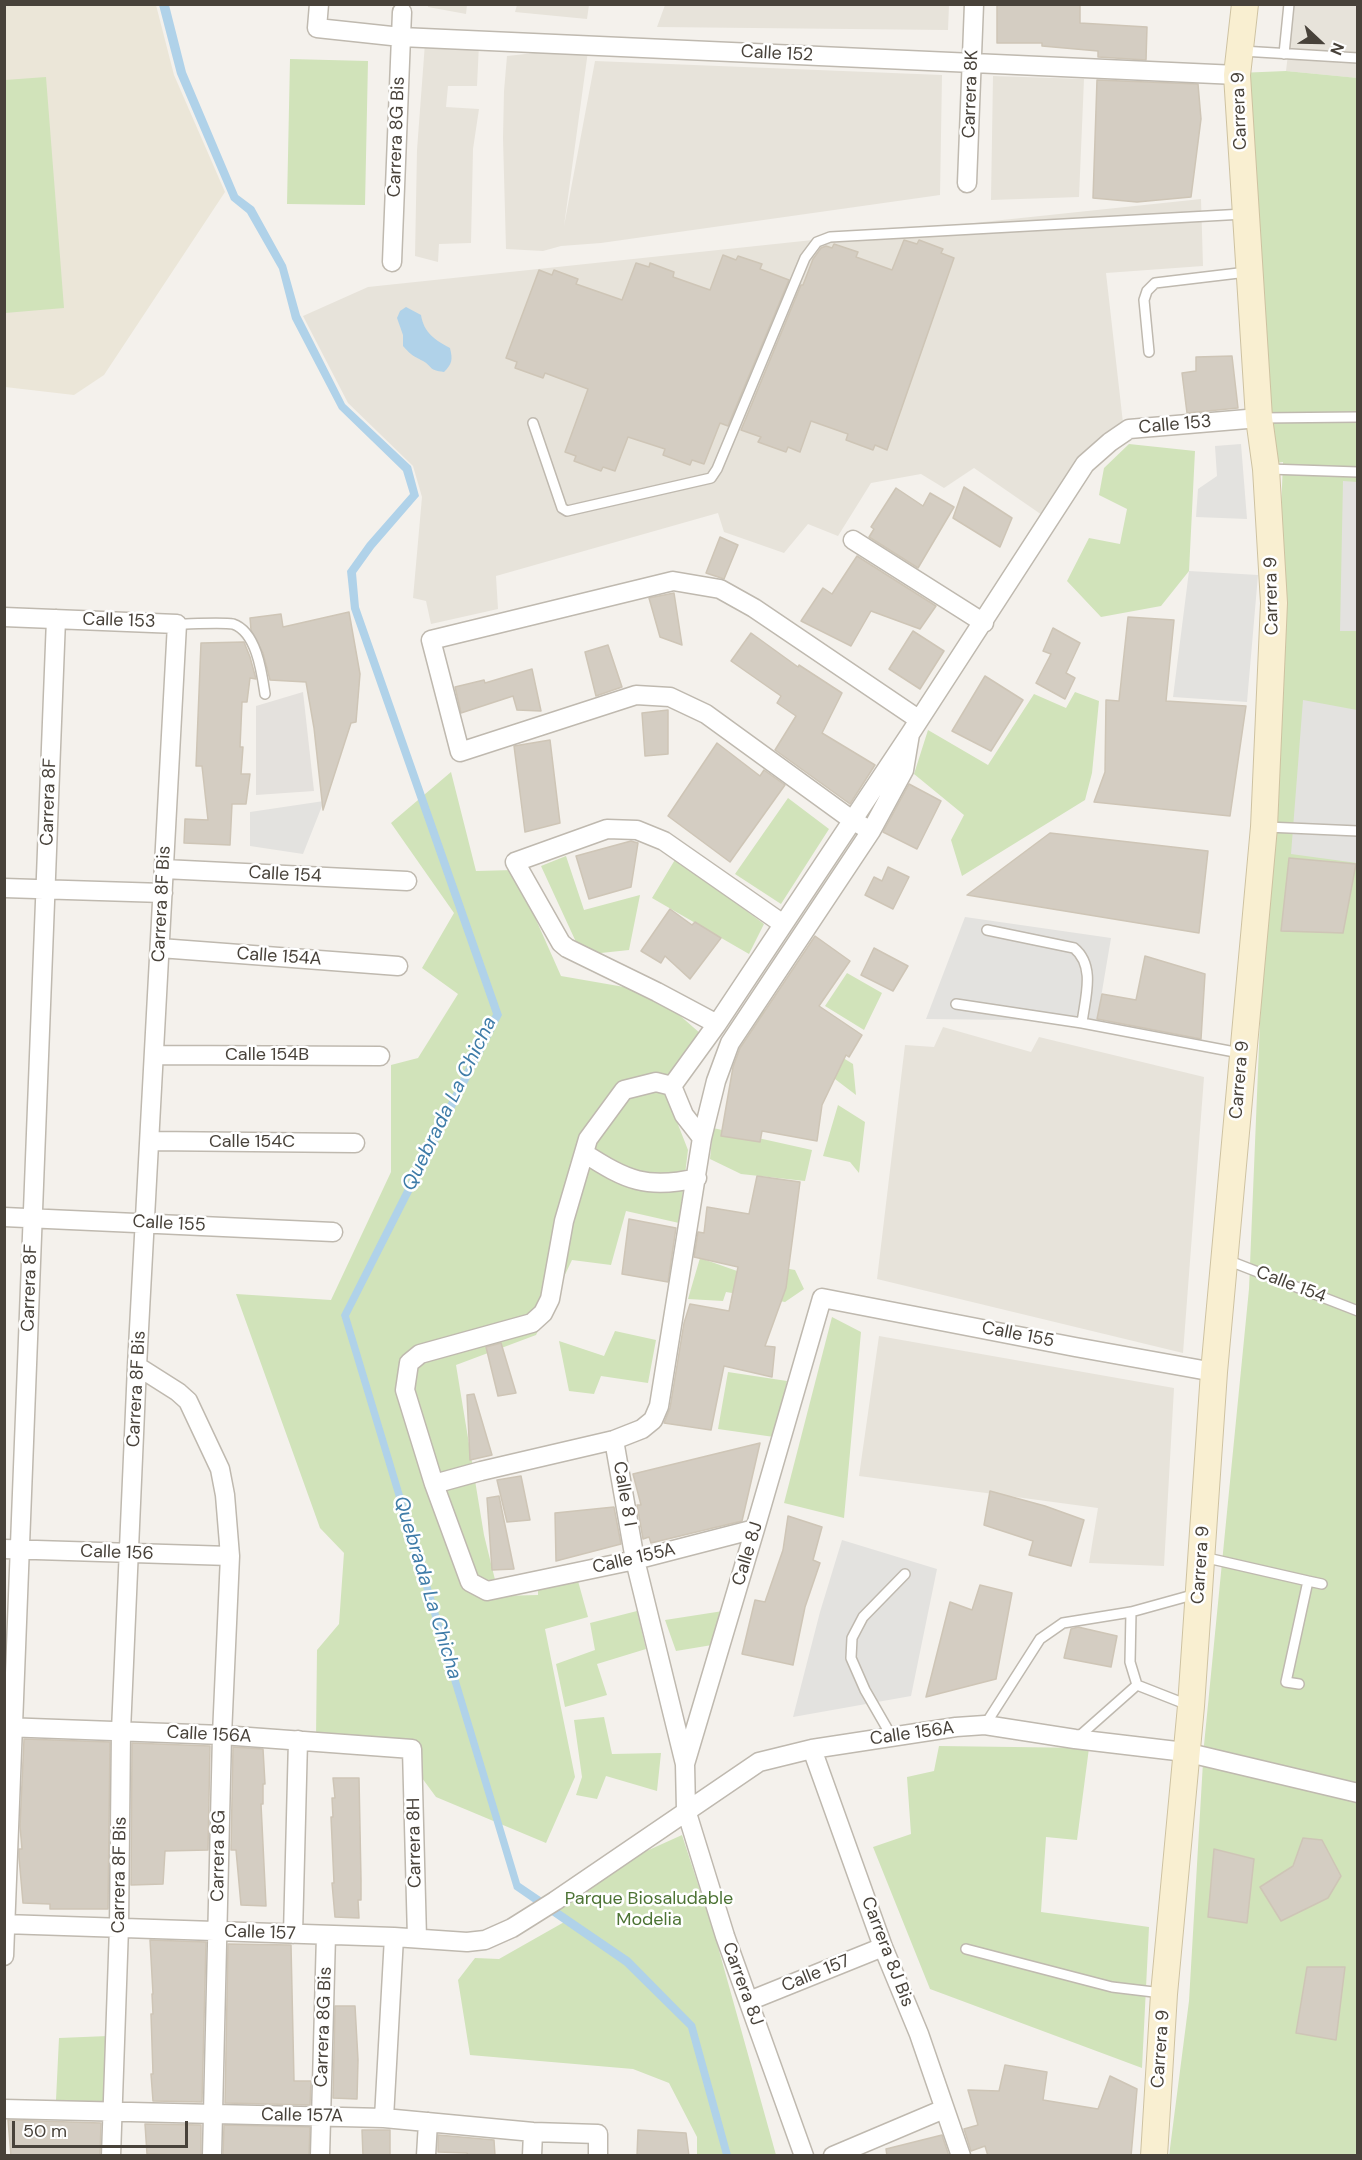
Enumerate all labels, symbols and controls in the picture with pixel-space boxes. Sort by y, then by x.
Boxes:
north arrow [1290,12,1350,72]
text: N [1325,40,1349,58]
street label: Calle 152 [740,41,814,67]
street label: Carrera 8K [959,49,983,139]
street label: Carrera 9 [1228,71,1252,151]
street label: Carrera 8G Bis [384,76,410,198]
street label: Calle 153 [1138,411,1212,439]
street label: Carrera 9 [1261,557,1283,635]
street label: Calle 153 [82,609,156,633]
street label: Carrera 8F [37,758,61,846]
street label: Carrera 8F Bis [148,845,176,963]
street label: Calle 154 [248,862,322,888]
street label: Calle 154A [236,943,322,971]
water label: Quebrada La Chicha [397,1013,503,1195]
street label: Carrera 9 [1226,1040,1254,1120]
street label: Calle 154B [225,1044,309,1066]
street label: Calle 154C [209,1131,295,1153]
street label: Calle 155 [132,1211,206,1237]
street label: Carrera 8F [18,1244,42,1332]
street label: Calle 154 [1253,1262,1329,1308]
street label: Calle 155 [980,1317,1056,1353]
street label: Carrera 8F Bis [123,1330,151,1448]
street label: Calle 8 I [608,1460,640,1528]
water label: Quebrada La Chicha [388,1493,466,1683]
street label: Calle 8J [728,1519,768,1589]
street label: Carrera 9 [1187,1525,1215,1605]
street label: Calle 155A [590,1539,678,1579]
street label: Calle 156 [80,1541,154,1565]
street label: Calle 156A [868,1717,956,1751]
street label: Calle 156A [166,1722,252,1748]
street label: Carrera 8H [403,1798,427,1888]
street label: Carrera 8G [207,1810,231,1902]
street label: Carrera 8F Bis [108,1816,132,1934]
park label: Parque Biosaludable Modelia [565,1888,733,1930]
street label: Carrera 8J Bis [856,1894,918,2010]
street label: Calle 157 [224,1921,296,1945]
street label: Carrera 8J [717,1939,767,2029]
street label: Calle 157 [779,1951,853,1997]
street label: Carrera 8G Bis [311,1966,337,2088]
street label: Carrera 9 [1147,2009,1175,2089]
street label: Calle 157A [261,2104,343,2128]
scale bar [15,2109,190,2147]
text: 50 m [23,2119,67,2143]

